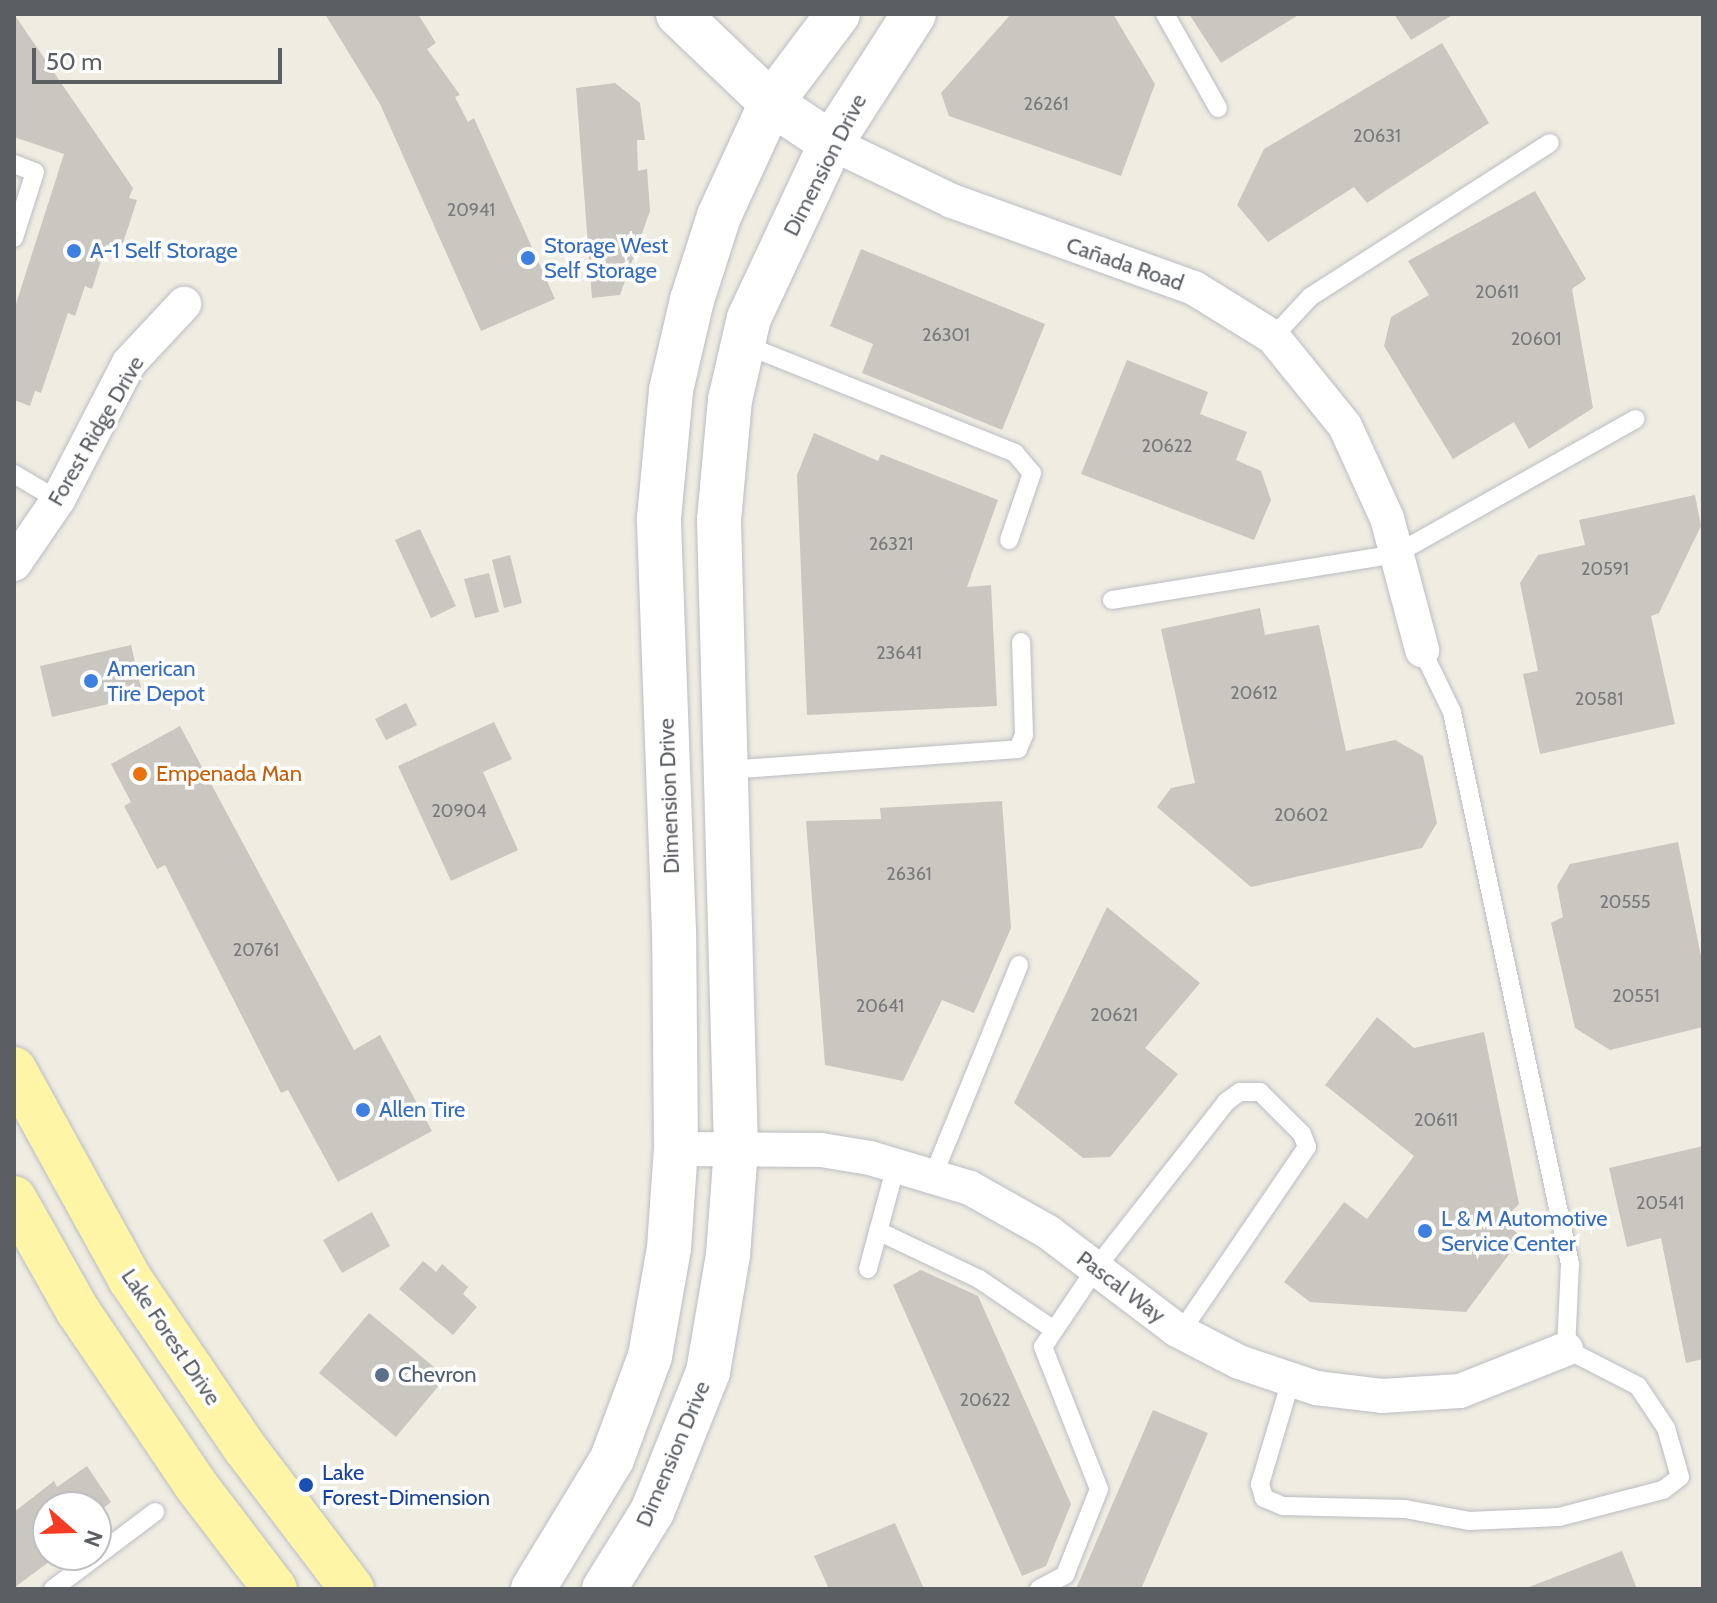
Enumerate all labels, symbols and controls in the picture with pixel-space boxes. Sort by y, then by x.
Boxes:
scale bar [36,32,286,82]
text: 50 m [46,47,102,76]
street label: Dimension Drive [778,90,872,240]
house number: 26261 [1023,93,1069,115]
house number: 20631 [1353,125,1401,147]
house number: 20941 [447,199,495,221]
place label: Storage West Self Storage [544,232,668,284]
street label: Cañada Road [1063,232,1187,296]
place label: A-1 Self Storage [90,238,238,264]
marker: A-1 Self Storage [65,242,83,260]
marker: Storage West Self Storage [519,249,537,267]
house number: 20611 [1475,281,1519,303]
house number: 26301 [922,324,970,346]
house number: 20601 [1511,328,1561,350]
street label: Forest Ridge Drive [42,351,150,511]
house number: 20622 [1141,435,1193,457]
house number: 26321 [869,533,913,555]
house number: 20591 [1581,558,1629,580]
house number: 23641 [876,642,922,664]
place label: American Tire Depot [107,655,205,706]
marker: American Tire Depot [82,672,100,690]
house number: 20612 [1230,682,1278,704]
house number: 20581 [1575,688,1623,710]
street label: Dimension Drive [653,718,685,874]
place label: Empenada Man [156,761,302,787]
marker: Empenada Man [131,765,149,783]
house number: 20904 [431,800,487,822]
house number: 20602 [1274,804,1328,826]
house number: 26361 [886,863,932,885]
house number: 20555 [1599,891,1651,913]
house number: 20761 [233,939,279,961]
house number: 20551 [1612,985,1660,1007]
house number: 20641 [856,995,904,1017]
house number: 20621 [1090,1004,1138,1026]
place label: Allen Tire [379,1097,465,1123]
marker: Allen Tire [354,1101,372,1119]
house number: 20611 [1414,1109,1458,1131]
house number: 20541 [1636,1192,1684,1214]
place label: L & M Automotive Service Center [1441,1205,1608,1256]
marker: L & M Automotive Service Center [1416,1222,1434,1240]
street label: Pascal Way [1072,1245,1170,1329]
street label: Lake Forest Drive [116,1264,226,1410]
place label: Chevron [398,1362,477,1388]
marker: Chevron [373,1366,391,1384]
street label: Dimension Drive [630,1377,716,1531]
house number: 20622 [959,1389,1011,1411]
place label: Lake Forest-Dimension [322,1459,490,1510]
marker: Lake Forest-Dimension [297,1476,315,1494]
north arrow [32,1491,112,1571]
text: N [78,1527,108,1551]

